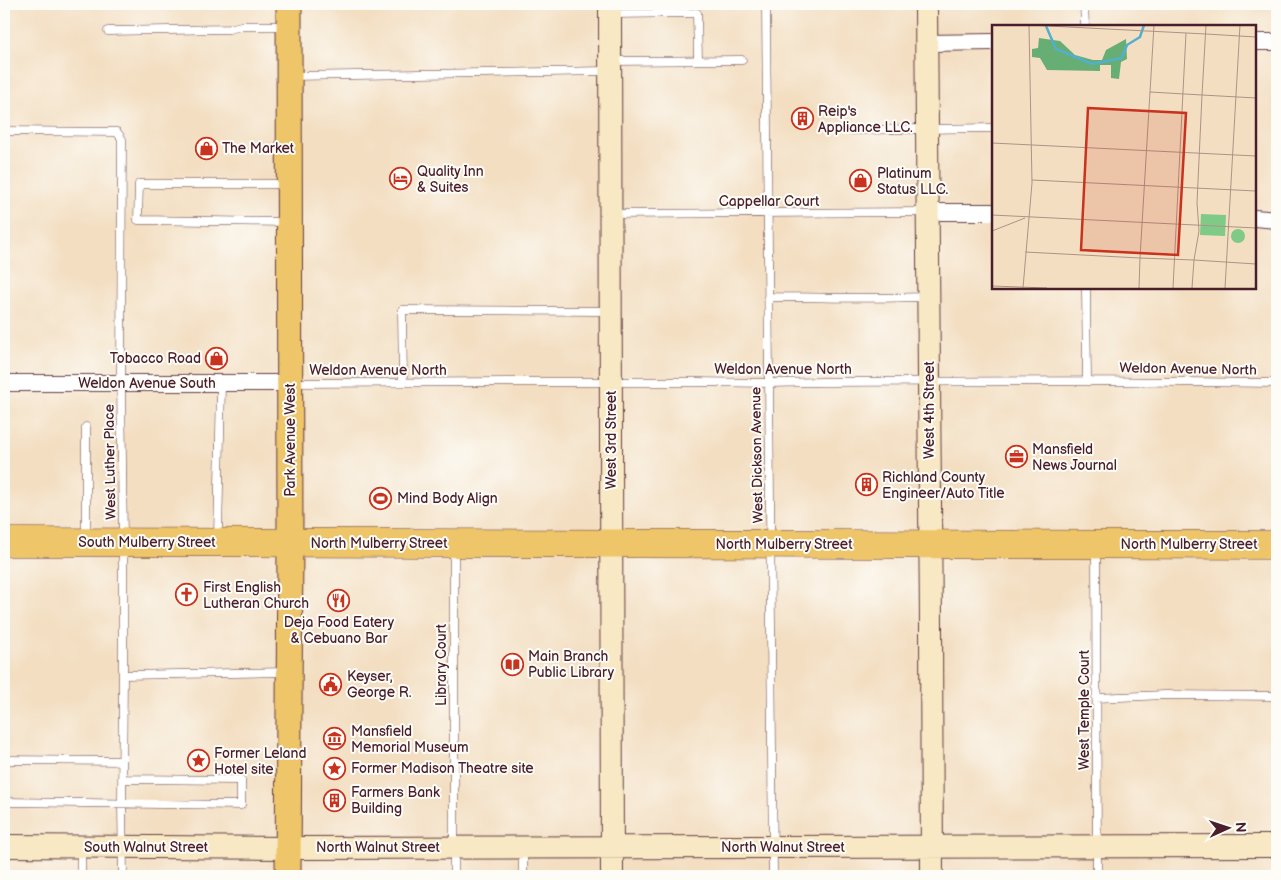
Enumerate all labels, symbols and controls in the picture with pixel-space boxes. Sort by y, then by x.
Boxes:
inset map [992,25,1256,289]
place label: Reip's Appliance LLC. [818,103,913,136]
building icon: Reip's Appliance LLC. [790,107,814,131]
shop icon: The Market [194,136,218,160]
place label: The Market [222,140,295,157]
place label: Quality Inn & Suites [417,163,484,196]
place label: Platinum Status LLC. [877,165,949,198]
hotel icon: Quality Inn & Suites [389,167,413,191]
shop icon: Platinum Status LLC. [849,169,873,193]
street label: Cappellar Court [719,193,820,210]
shop icon: Tobacco Road [205,346,229,370]
place label: Tobacco Road [110,350,201,367]
street label: Weldon Avenue North [1119,359,1257,379]
street label: West 4th Street [921,360,938,459]
street label: Weldon Avenue North [714,361,852,378]
street label: Weldon Avenue North [309,362,447,379]
street label: Weldon Avenue South [78,375,216,392]
street label: Park Avenue West [282,383,299,497]
street label: West Dickson Avenue [747,387,767,523]
street label: West 3rd Street [603,390,620,489]
street label: West Luther Place [100,404,120,520]
place label: Mansfield News Journal [1032,441,1117,474]
office icon: Mansfield News Journal [1004,445,1028,469]
place label: Richland County Engineer/Auto Title [882,469,1005,502]
building icon: Richland County Engineer/Auto Title [854,473,878,497]
sports icon: Mind Body Align [369,486,393,510]
place label: Mind Body Align [397,490,498,507]
street label: South Mulberry Street [78,534,216,551]
street label: North Mulberry Street [311,535,448,552]
street label: North Mulberry Street [716,536,853,553]
street label: North Mulberry Street [1121,536,1258,553]
place label: First English Lutheran Church [203,579,309,612]
church icon: First English Lutheran Church [175,583,199,607]
restaurant icon: Deja Food Eatery & Cebuano Bar [327,588,351,612]
place label: Deja Food Eatery & Cebuano Bar [284,614,395,647]
street label: Library Court [433,623,450,706]
place label: Main Branch Public Library [528,648,615,681]
street label: West Temple Court [1076,649,1093,770]
library icon: Main Branch Public Library [500,652,524,676]
place label: Keyser, George R. [347,668,412,701]
public building icon: Keyser, George R. [319,672,343,696]
place label: Mansfield Memorial Museum [351,723,469,756]
museum icon: Mansfield Memorial Museum [323,727,347,751]
place label: Former Leland Hotel site [214,745,306,778]
place icon: Former Leland Hotel site [186,749,210,773]
place icon: Former Madison Theatre site [323,756,347,780]
place label: Former Madison Theatre site [351,760,534,777]
place label: Farmers Bank Building [351,784,440,817]
building icon: Farmers Bank Building [323,788,347,812]
north arrow [1204,802,1254,852]
text: N [1232,822,1249,833]
street label: South Walnut Street [84,839,209,856]
street label: North Walnut Street [316,839,441,856]
street label: North Walnut Street [721,839,846,856]

